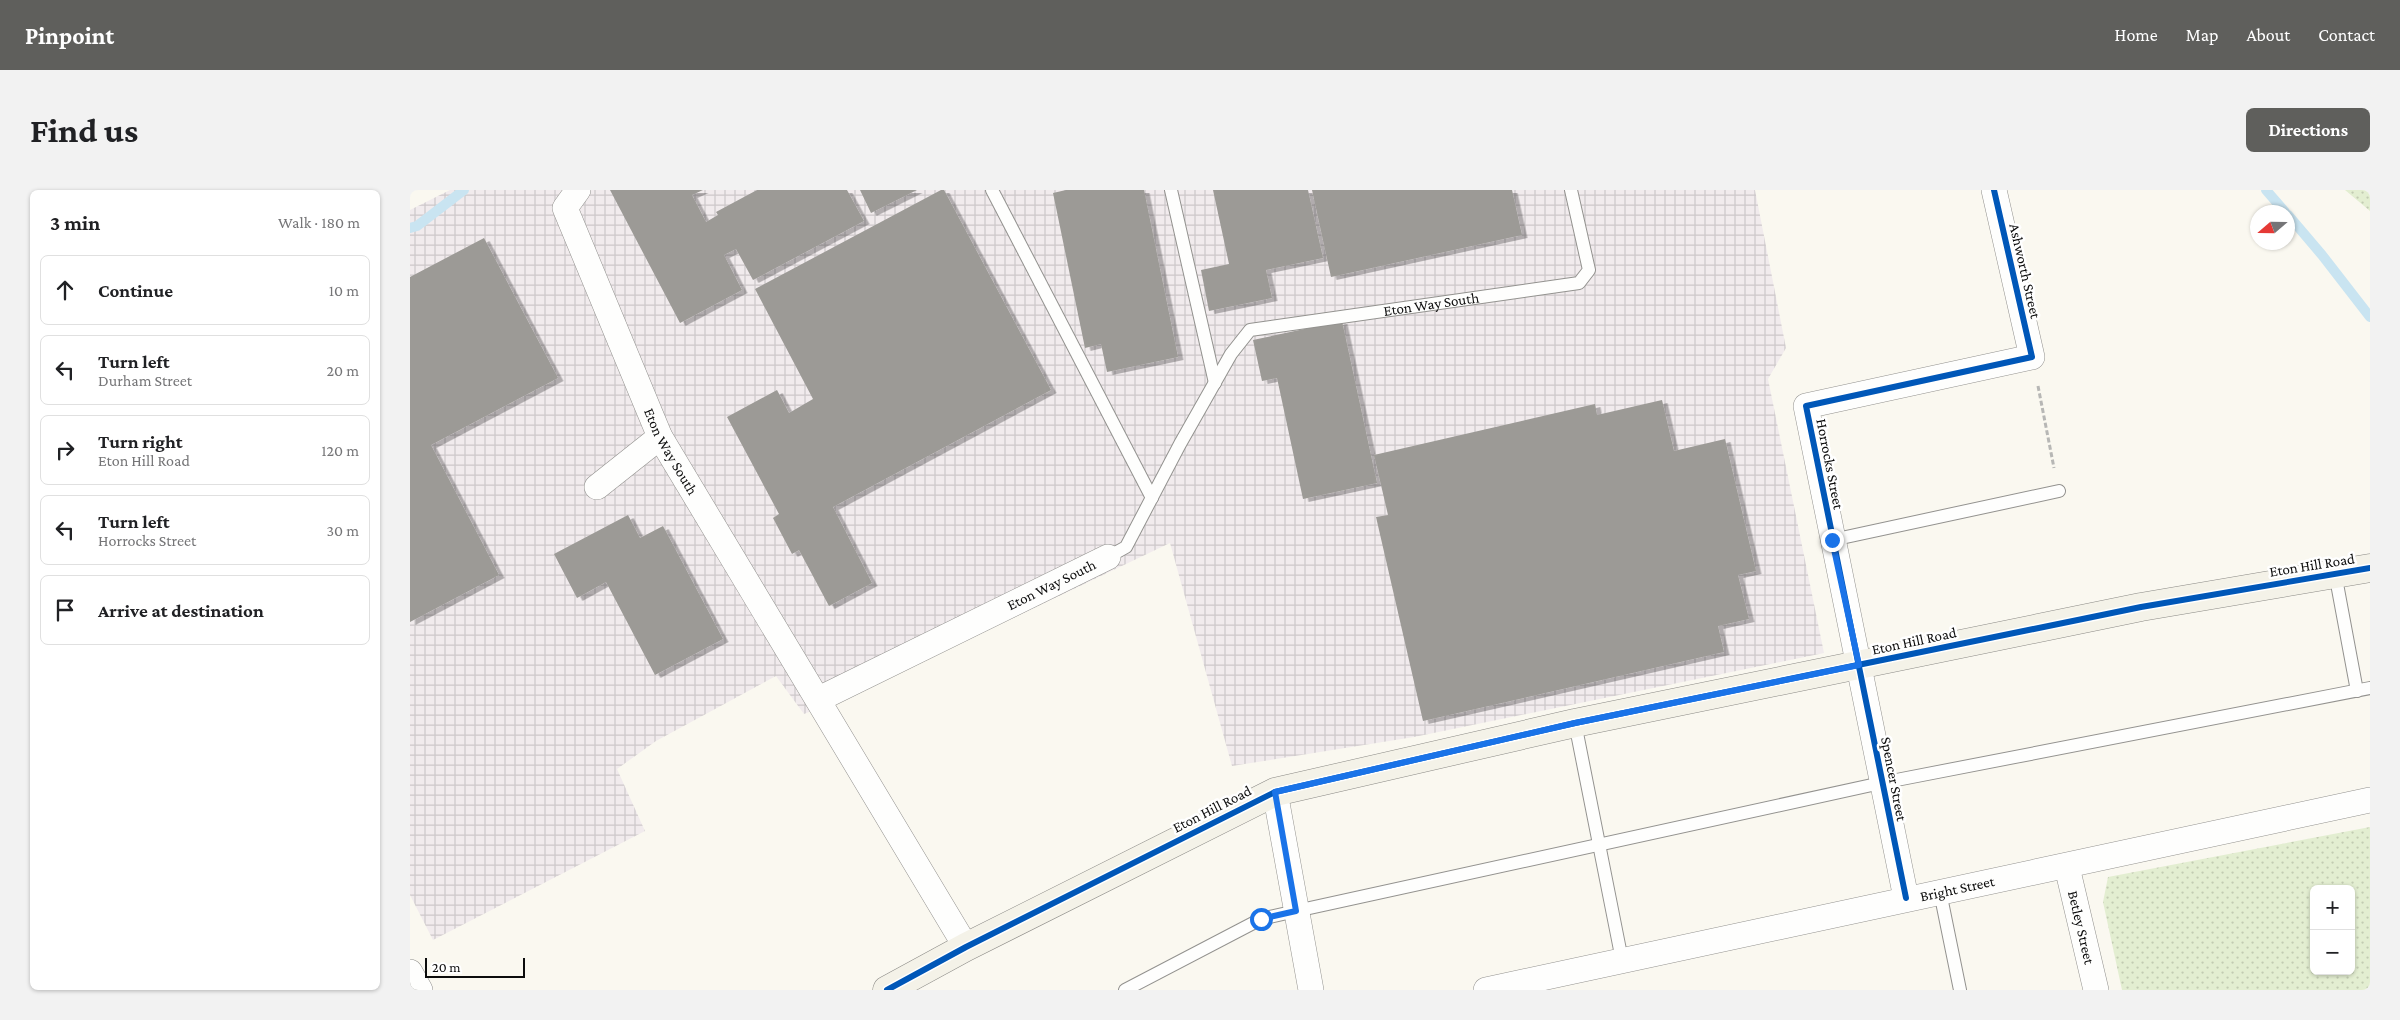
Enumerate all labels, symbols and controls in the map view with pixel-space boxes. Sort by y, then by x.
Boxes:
text: Pinpoint [25,22,114,49]
text: Home [2115,25,2158,45]
text: Map [2186,25,2218,45]
text: About [2246,25,2290,45]
text: Contact [2318,25,2375,45]
button: Directions [2246,108,2370,152]
text: Find us [30,111,138,150]
north arrow [2250,205,2295,250]
text: 3 min [50,211,100,235]
text: Walk · 180 m [278,214,360,231]
street label: Ashworth Street [2006,222,2044,321]
icon: ahead [51,276,79,304]
text: Continue [98,280,173,301]
text: 10 m [329,282,359,299]
street label: Eton Way South [1382,289,1480,319]
text: Turn left [98,351,170,372]
icon: left [51,356,79,384]
text: 20 m [326,362,359,379]
text: Durham Street [98,372,192,389]
street label: Eton Way South [641,406,701,498]
street label: Horrocks Street [1813,417,1847,512]
text: Turn right [98,431,183,452]
icon: right [51,436,79,464]
text: 120 m [321,442,359,459]
text: Eton Hill Road [98,452,190,469]
text: Turn left [98,511,170,532]
icon: left [51,516,79,544]
text: 30 m [327,522,359,539]
route end [1821,529,1844,552]
text: Horrocks Street [98,532,196,549]
street label: Eton Hill Road [2268,550,2356,580]
street label: Eton Way South [1005,556,1098,613]
icon: arrive [51,596,79,624]
text: Arrive at destination [98,600,264,621]
street label: Eton Hill Road [1870,624,1958,658]
street label: Spencer Street [1877,735,1910,824]
street label: Eton Hill Road [1170,782,1254,836]
street label: Bright Street [1919,873,1997,904]
map controls [2310,885,2355,975]
button: + [2310,885,2355,930]
street label: Betley Street [2065,889,2098,967]
route start [1250,908,1273,931]
button: − [2310,930,2355,975]
scale bar [425,955,525,978]
text: 20 m [432,959,460,975]

